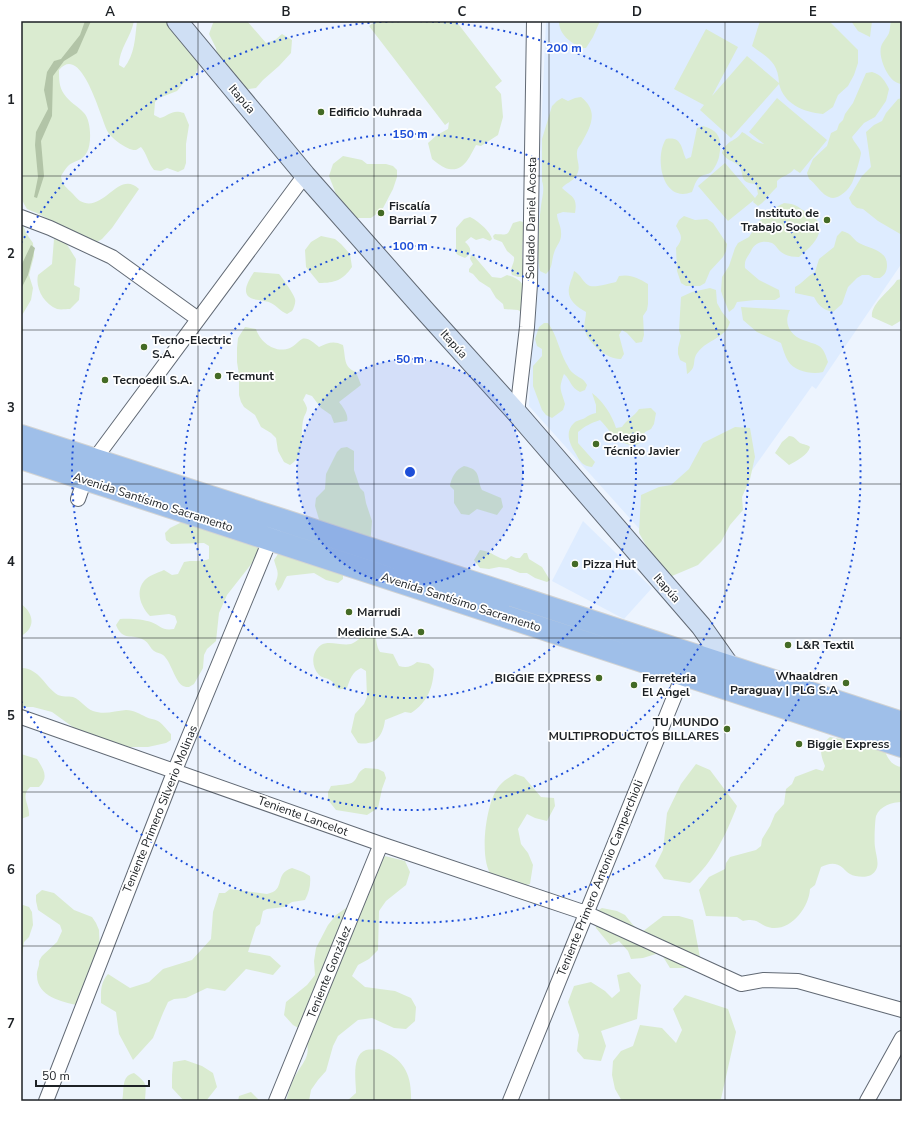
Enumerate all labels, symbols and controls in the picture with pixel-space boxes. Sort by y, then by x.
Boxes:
text: A [105,3,115,21]
text: B [282,3,291,21]
text: C [458,3,467,21]
text: D [632,3,642,21]
text: E [809,3,817,21]
text: 200 m [546,40,582,56]
street label: Itapúa [225,81,259,117]
text: 1 [7,91,15,109]
place label: Edificio Muhrada [329,104,422,120]
marker: Edificio Muhrada [316,107,326,117]
text: 150 m [392,126,428,142]
street label: Soldado Daniel Acosta [522,157,540,279]
place label: Fiscalía Barrial 7 [389,198,437,228]
place label: Instituto de Trabajo Social [741,205,819,235]
marker: Fiscalía Barrial 7 [376,208,386,218]
marker: Instituto de Trabajo Social [822,215,832,225]
text: 100 m [392,238,428,254]
text: 2 [7,245,15,263]
street label: Itapúa [437,326,471,362]
place label: Tecno-Electric S.A. [152,332,232,362]
marker: Tecno-Electric S.A. [139,342,149,352]
text: 50 m [396,351,424,367]
place label: Tecmunt [226,368,274,384]
marker: Tecmunt [213,371,223,381]
place label: Tecnoedil S.A. [113,372,192,388]
marker: Tecnoedil S.A. [100,375,110,385]
text: 3 [7,399,15,417]
place label: Colegio Técnico Javier [604,429,680,459]
marker: Colegio Técnico Javier [591,439,601,449]
centre of rings [403,465,417,479]
street label: Avenida Santísimo Sacramento [71,469,235,536]
text: 4 [7,553,15,571]
place label: Pizza Hut [583,556,636,572]
marker: Pizza Hut [570,559,580,569]
street label: Avenida Santísimo Sacramento [379,569,543,636]
street label: Itapúa [650,570,684,606]
place label: Marrudi [357,604,401,620]
marker: Marrudi [344,607,354,617]
place label: Medicine S.A. [338,624,413,640]
marker: Medicine S.A. [416,627,426,637]
place label: L&R Textil [796,637,854,653]
marker: L&R Textil [783,640,793,650]
place label: Whaaldren Paraguay | PLG S.A [730,668,838,698]
place label: BIGGIE EXPRESS [495,670,591,686]
place label: Ferreteria El Angel [642,670,696,700]
marker: BIGGIE EXPRESS [594,673,604,683]
marker: Whaaldren Paraguay | PLG S.A [841,678,851,688]
marker: Ferreteria El Angel [629,680,639,690]
text: 5 [7,707,15,725]
place label: TU MUNDO MULTIPRODUCTOS BILLARES [548,714,719,744]
street label: Teniente Primero Silverio Molinas [119,723,201,895]
marker: TU MUNDO MULTIPRODUCTOS BILLARES [722,724,732,734]
place label: Biggie Express [807,736,890,752]
marker: Biggie Express [794,739,804,749]
street label: Teniente Primero Antonio Camperchioli [553,778,647,978]
street label: Teniente Lancelot [256,792,351,840]
text: 6 [7,861,15,879]
street label: Teniente González [303,923,355,1021]
text: 7 [7,1015,15,1033]
scale bar [36,1062,149,1088]
text: 50 m [42,1068,70,1084]

